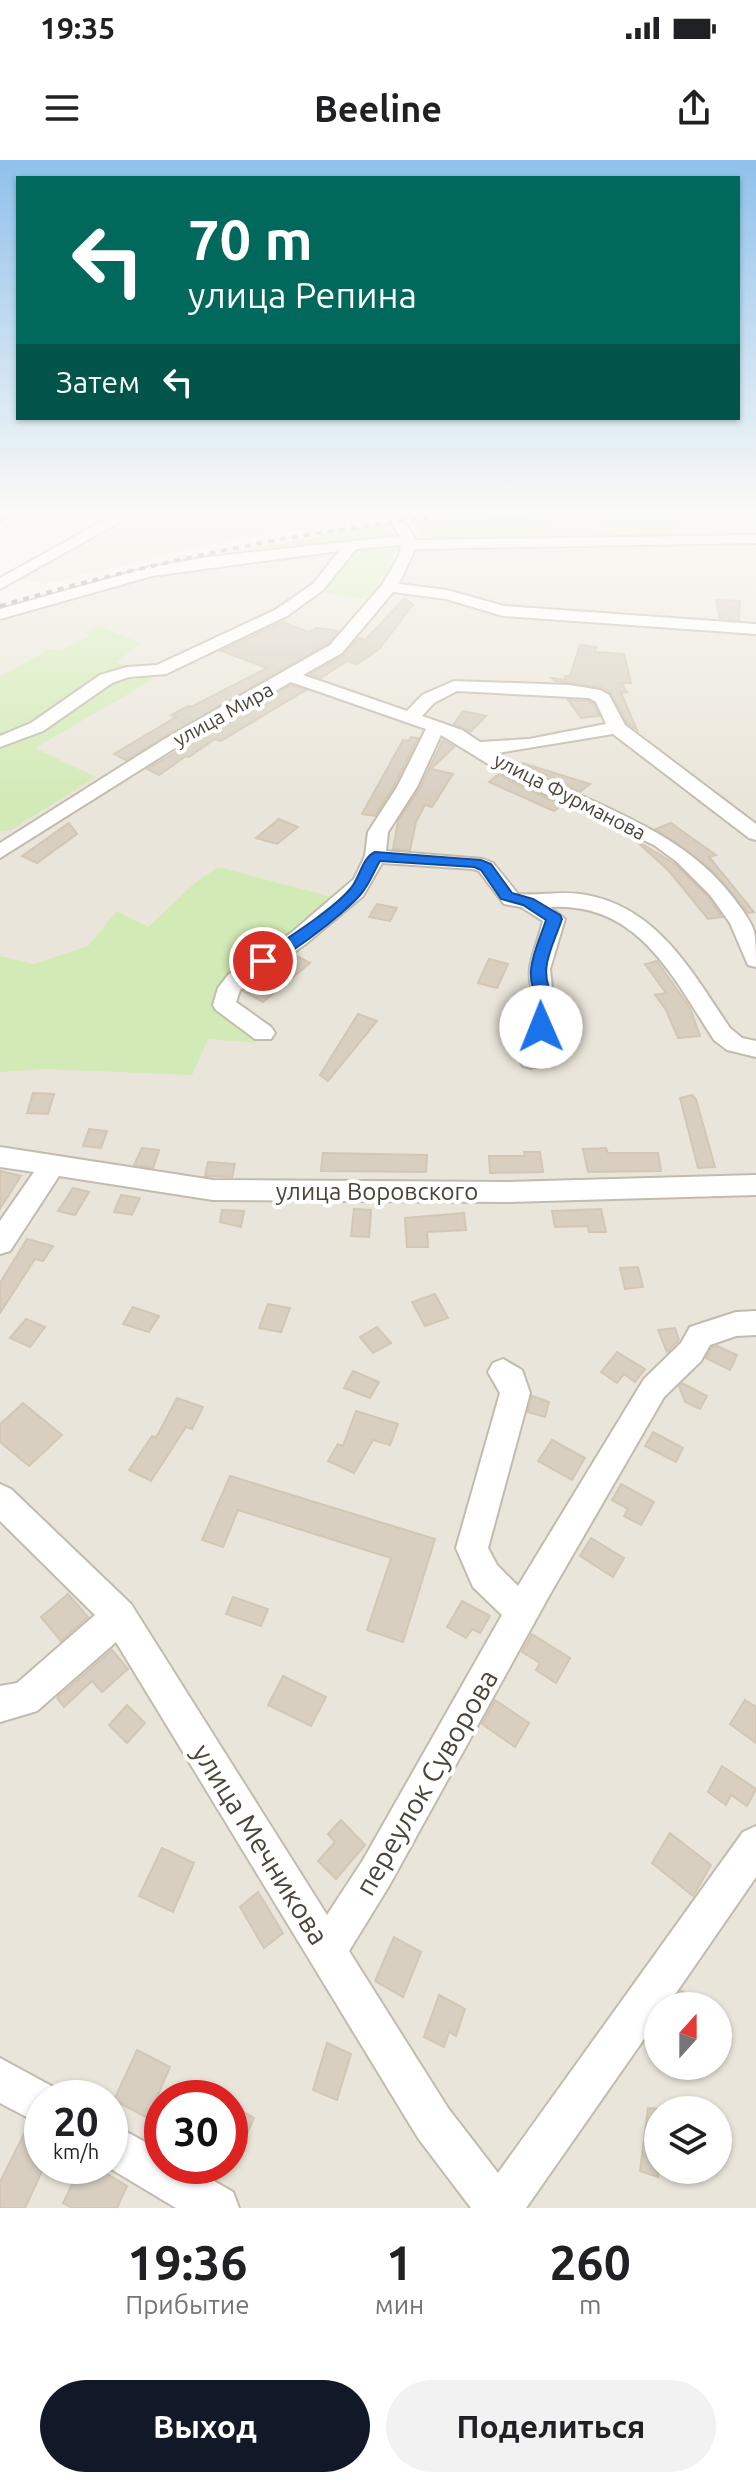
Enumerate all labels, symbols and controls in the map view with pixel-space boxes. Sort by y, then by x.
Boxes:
text: 19:35 [40,11,115,45]
icon: menu [40,86,84,130]
icon: share [672,86,716,130]
text: Beeline [314,88,442,129]
icon: left [56,208,160,312]
text: 70 m [188,208,313,271]
text: улица Репина [188,274,417,315]
icon: left [156,360,200,404]
text: Затем [56,365,140,399]
street label: улица Мира [169,677,277,751]
street label: улица Фурманова [490,748,650,844]
pin [229,927,297,995]
icon: arrive [241,939,285,983]
position arrow [499,985,583,1069]
street label: улица Воровского [276,1178,478,1205]
street label: переулок Суворова [349,1664,503,1900]
street label: улица Мечникова [187,1738,335,1950]
north arrow [644,1992,732,2080]
map controls [644,1992,732,2184]
speed limit sign: 30 [144,2080,248,2184]
button: layers [644,2096,732,2184]
text: 20 [53,2099,99,2144]
text: km/h [53,2140,99,2163]
text: 19:36 [127,2235,247,2289]
text: 1 [386,2235,413,2289]
text: 260 [550,2235,631,2289]
text: Прибытие [125,2290,250,2319]
text: мин [375,2290,424,2319]
text: m [579,2290,601,2319]
button: Выход [40,2380,370,2472]
button: Поделиться [386,2380,716,2472]

